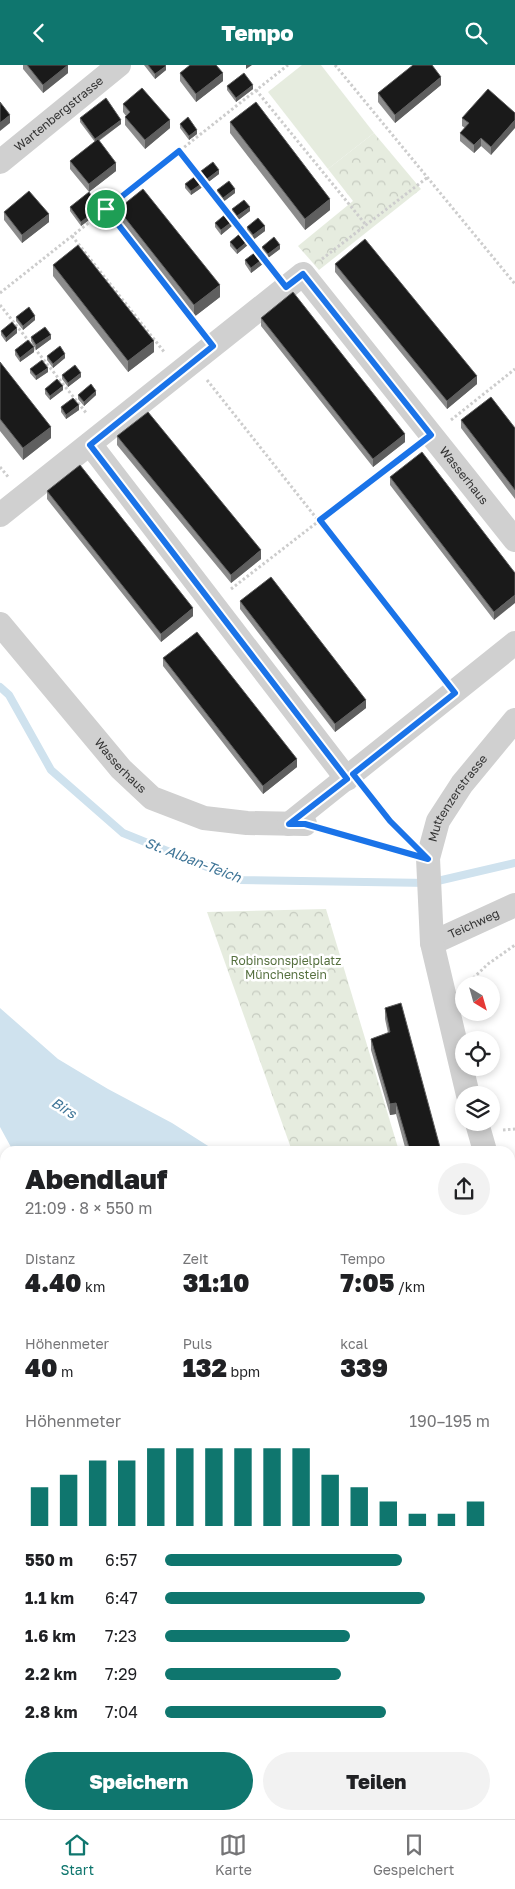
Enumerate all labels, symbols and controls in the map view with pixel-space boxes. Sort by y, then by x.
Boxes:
icon: back [25,19,53,47]
text: Tempo [221,19,294,46]
icon: search [462,19,490,47]
street label: Wartenbergstrasse [11,73,106,154]
pin [85,188,127,230]
icon: arrive [92,195,120,223]
street label: Wasserhaus [436,443,492,507]
street label: Wasserhaus [91,735,150,796]
street label: Muttenzerstrasse [425,751,490,843]
water label: St. Alban-Teich [143,833,245,886]
street label: Teichweg [446,905,501,942]
park label: Robinsonspielplatz Münchenstein [231,953,341,982]
north arrow [455,976,500,1021]
map controls [455,976,500,1131]
button: locate [455,1031,500,1076]
button: layers [455,1086,500,1131]
water label: Birs [49,1093,80,1122]
text: Abendlauf [25,1162,167,1195]
button: share [438,1163,490,1215]
text: 21:09 · 8 × 550 m [25,1198,152,1218]
text: Distanz [25,1250,75,1267]
text: Zeit [183,1250,208,1267]
text: Tempo [340,1250,385,1267]
text: 4.40 [25,1267,82,1298]
text: 31:10 [183,1267,250,1298]
text: 7:05 [340,1267,395,1298]
text: km [82,1278,105,1295]
text: /km [395,1278,425,1295]
text: Höhenmeter [25,1335,109,1352]
text: Puls [183,1335,212,1352]
text: kcal [340,1335,368,1352]
text: 40 [25,1352,57,1383]
text: 132 [183,1352,227,1383]
text: 339 [340,1352,388,1383]
text: m [57,1363,73,1380]
text: bpm [227,1363,260,1380]
text: Höhenmeter [25,1411,121,1431]
text: 190–195 m [409,1411,490,1431]
text: 550 m [25,1550,73,1570]
text: 6:57 [105,1550,137,1570]
text: 1.1 km [25,1588,74,1608]
text: 6:47 [105,1588,138,1608]
text: 1.6 km [25,1626,76,1646]
text: 7:23 [105,1626,137,1646]
text: 2.2 km [25,1664,77,1684]
text: 7:29 [105,1664,137,1684]
text: 2.8 km [25,1702,77,1722]
text: 7:04 [105,1702,138,1722]
button: Speichern [25,1752,253,1810]
button: Teilen [263,1752,490,1810]
tab: Start [60,1831,94,1878]
tab: Karte [215,1831,252,1878]
tab: Gespeichert [373,1831,454,1878]

